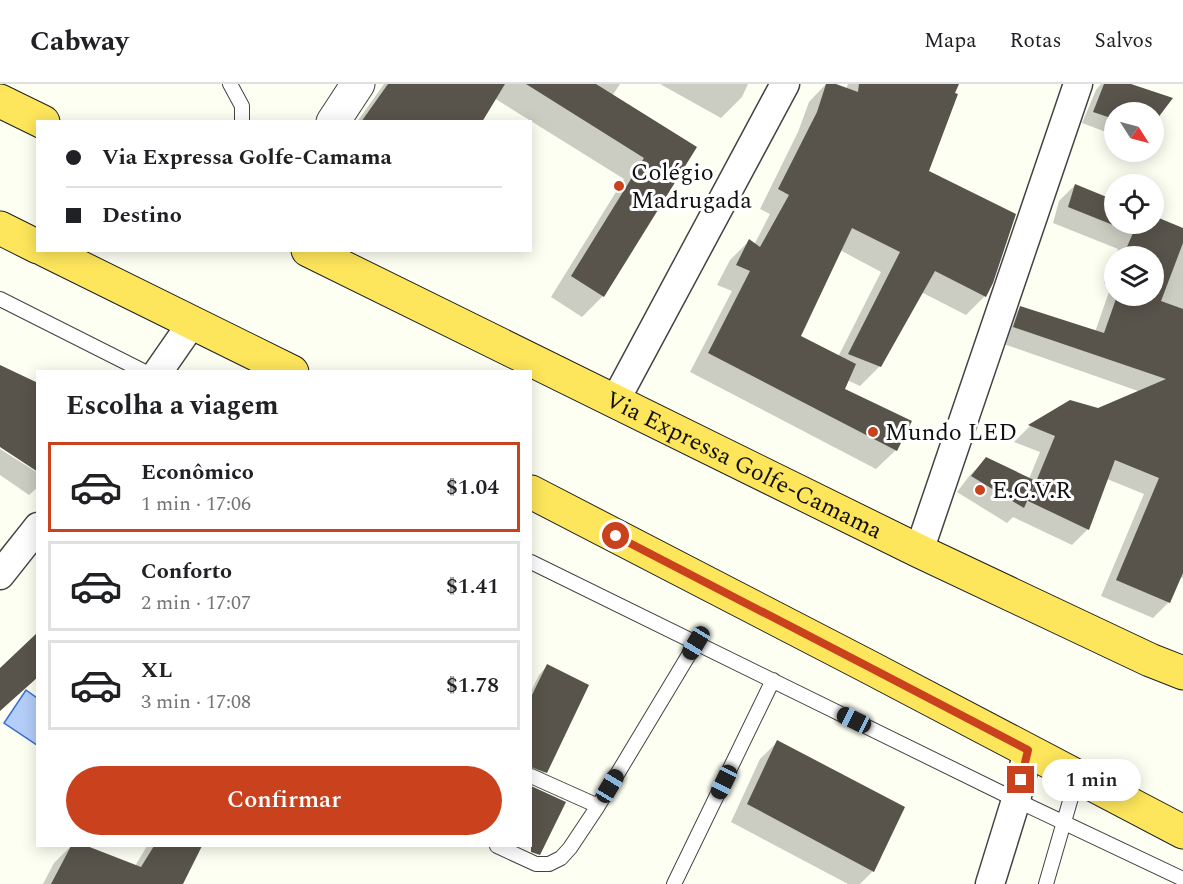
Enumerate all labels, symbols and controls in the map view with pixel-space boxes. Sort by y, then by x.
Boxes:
text: Cabway [30,20,129,63]
text: Mapa [924,25,977,57]
text: Rotas [1010,25,1062,57]
text: Salvos [1095,25,1153,57]
north arrow [1104,102,1164,162]
map controls [1104,102,1164,306]
text: Via Expressa Golfe-Camama [102,141,392,174]
place label: Colégio Madrugada [631,155,752,219]
button: locate [1104,174,1164,234]
marker: Colégio Madrugada [612,179,626,193]
text: Destino [102,199,182,232]
button: layers [1104,246,1164,306]
street label: Via Expressa Golfe-Camama [599,382,888,549]
text: Escolha a viagem [66,385,279,427]
place label: Mundo LED [885,415,1017,451]
marker: Mundo LED [866,425,880,439]
text: Econômico [141,456,254,489]
icon: car [69,460,123,514]
text: $1.04 [446,471,499,504]
place label: E.C.V.R [992,473,1071,509]
marker: E.C.V.R [973,483,987,497]
text: 1 min · 17:06 [141,489,251,519]
route start [602,522,629,549]
text: Conforto [141,555,232,588]
icon: car [69,559,123,613]
text: $1.41 [446,570,499,603]
text: 2 min · 17:07 [141,588,251,618]
car [679,623,713,663]
text: XL [141,654,172,687]
icon: car [69,658,123,712]
text: $1.78 [446,669,499,702]
text: 3 min · 17:08 [141,687,251,717]
car [834,704,874,736]
callout: 1 min [1042,759,1141,801]
car [708,762,740,802]
text: 1 min [1066,765,1117,795]
button: Confirmar [66,766,502,835]
car [593,766,627,806]
route end [1007,766,1034,793]

